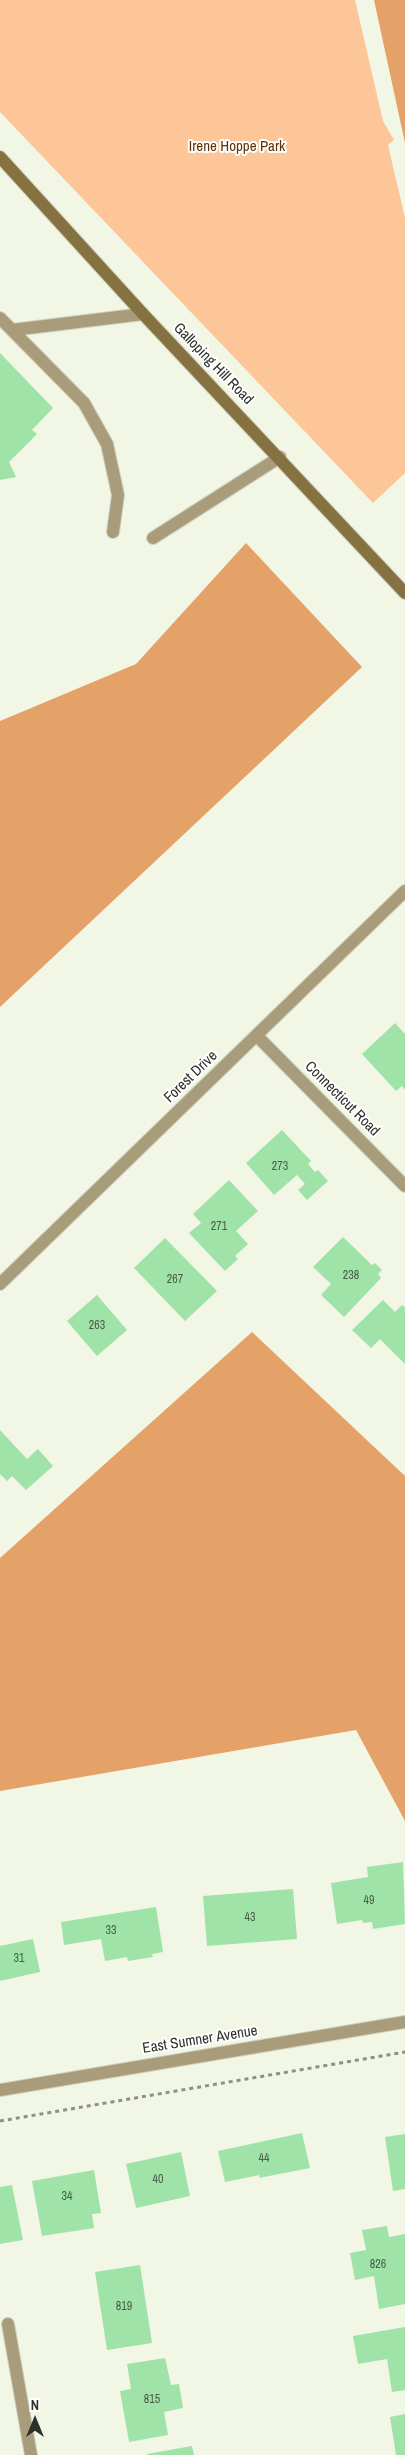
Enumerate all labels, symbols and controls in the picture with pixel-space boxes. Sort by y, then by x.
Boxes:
park label: Irene Hoppe Park [189,138,285,156]
street label: Galloping Hill Road [169,319,257,409]
street label: Forest Drive [161,1047,221,1107]
street label: Connecticut Road [301,1058,383,1140]
house number: 273 [272,1160,288,1174]
house number: 271 [211,1220,227,1234]
house number: 238 [343,1269,359,1283]
house number: 267 [167,1273,183,1287]
house number: 263 [89,1319,105,1333]
house number: 49 [364,1894,374,1908]
house number: 43 [245,1911,255,1925]
house number: 33 [106,1924,116,1938]
house number: 31 [14,1952,24,1966]
street label: East Sumner Avenue [141,2022,259,2058]
house number: 44 [259,2152,269,2166]
house number: 40 [153,2173,163,2187]
house number: 34 [62,2190,72,2204]
house number: 826 [370,2258,386,2272]
house number: 819 [116,2300,132,2314]
house number: 815 [144,2393,160,2407]
north arrow [10,2395,60,2445]
text: N [31,2396,39,2414]

